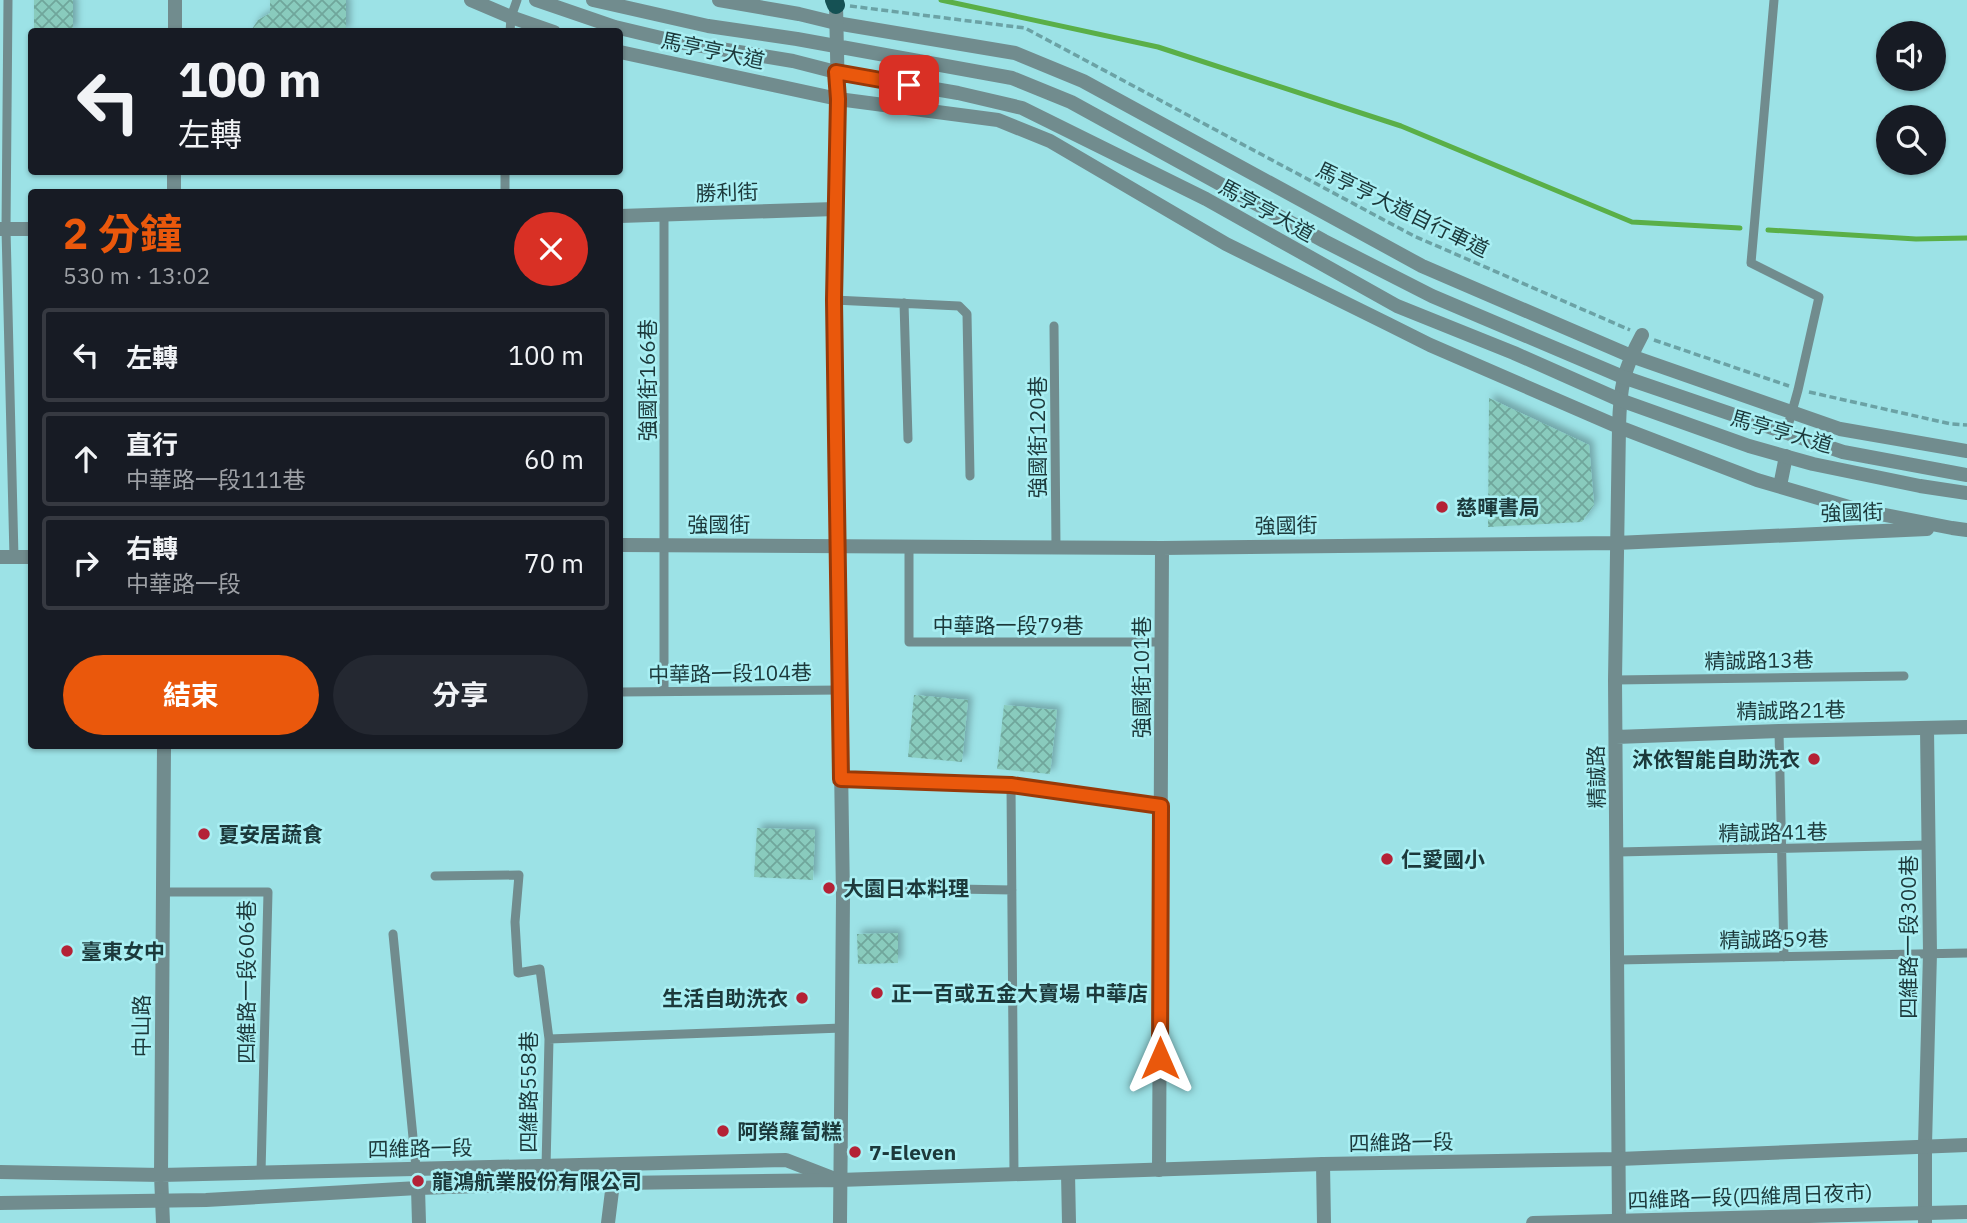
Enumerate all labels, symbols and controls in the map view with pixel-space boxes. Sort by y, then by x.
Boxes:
map controls [1876,21,1946,175]
button: sound [1876,21,1946,91]
street label: 馬亨亨大道 [659,25,767,75]
text: 100 m [178,47,322,110]
pin [879,55,939,115]
icon: left [63,56,154,147]
icon: arrive [890,66,928,104]
button: search [1876,105,1946,175]
text: 左轉 [178,113,242,155]
street label: 馬亨亨大道自行車道 [1312,155,1494,263]
street label: 馬亨亨大道 [1214,172,1320,248]
street label: 勝利街 [695,177,759,207]
text: 2 分鐘 [63,206,182,261]
button: close [514,212,588,286]
text: 530 m · 13:02 [63,260,210,290]
street label: 強國街166巷 [633,319,661,441]
icon: left [67,336,105,374]
text: 100 m [508,338,584,372]
text: 左轉 [126,340,178,374]
street label: 強國街120巷 [1023,376,1051,498]
street label: 馬亨亨大道 [1728,403,1836,459]
text: 直行 [126,427,178,461]
icon: ahead [67,440,105,478]
text: 60 m [524,442,584,476]
text: 中華路一段111巷 [126,464,305,494]
place label: 慈暉書局 [1456,493,1540,521]
street label: 強國街 [1820,497,1884,527]
marker: 慈暉書局 [1434,499,1450,515]
street label: 強國街 [688,510,751,538]
street label: 強國街 [1254,510,1318,540]
text: 右轉 [126,531,178,565]
icon: right [67,544,105,582]
text: 70 m [524,546,584,580]
text: 中華路一段 [126,568,241,598]
street label: 中華路一段79巷 [932,611,1084,639]
street label: 強國街101巷 [1127,616,1155,738]
street label: 精誠路13巷 [1704,645,1814,675]
button: 結束 [63,655,319,735]
button: 分享 [333,655,588,735]
street label: 中華路一段104巷 [648,658,812,688]
street label: 精誠路21巷 [1736,695,1846,725]
street label: 精誠路 [1581,745,1611,809]
place label: 沐依智能自助洗衣 [1632,745,1800,773]
marker: 沐依智能自助洗衣 [1806,751,1822,767]
street label: 精誠路41巷 [1718,817,1828,847]
place label: 夏安居蔬食 [218,820,323,848]
marker: 夏安居蔬食 [196,826,212,842]
place label: 仁愛國小 [1401,845,1485,873]
marker: 仁愛國小 [1379,851,1395,867]
street label: 四維路一段300巷 [1894,855,1922,1019]
place label: 大園日本料理 [843,874,969,902]
marker: 大園日本料理 [821,880,837,896]
street label: 四維路一段606巷 [232,900,260,1064]
street label: 精誠路59巷 [1719,924,1829,954]
place label: 臺東女中 [81,937,165,965]
marker: 臺東女中 [59,943,75,959]
place label: 正一百或五金大賣場 中華店 [891,979,1148,1007]
place label: 生活自助洗衣 [662,984,788,1012]
marker: 正一百或五金大賣場 中華店 [869,985,885,1001]
marker: 生活自助洗衣 [794,990,810,1006]
street label: 中山路 [127,995,155,1058]
position arrow [1123,1021,1197,1095]
street label: 四維路558巷 [514,1031,542,1153]
place label: 阿榮蘿蔔糕 [737,1117,842,1145]
marker: 阿榮蘿蔔糕 [715,1123,731,1139]
street label: 四維路一段 [1348,1127,1454,1157]
street label: 四維路一段 [367,1133,473,1163]
place label: 7-Eleven [869,1138,956,1166]
marker: 7-Eleven [847,1144,863,1160]
place label: 龍鴻航業股份有限公司 [432,1167,642,1195]
marker: 龍鴻航業股份有限公司 [410,1173,426,1189]
street label: 四維路一段(四維周日夜市) [1627,1178,1873,1214]

